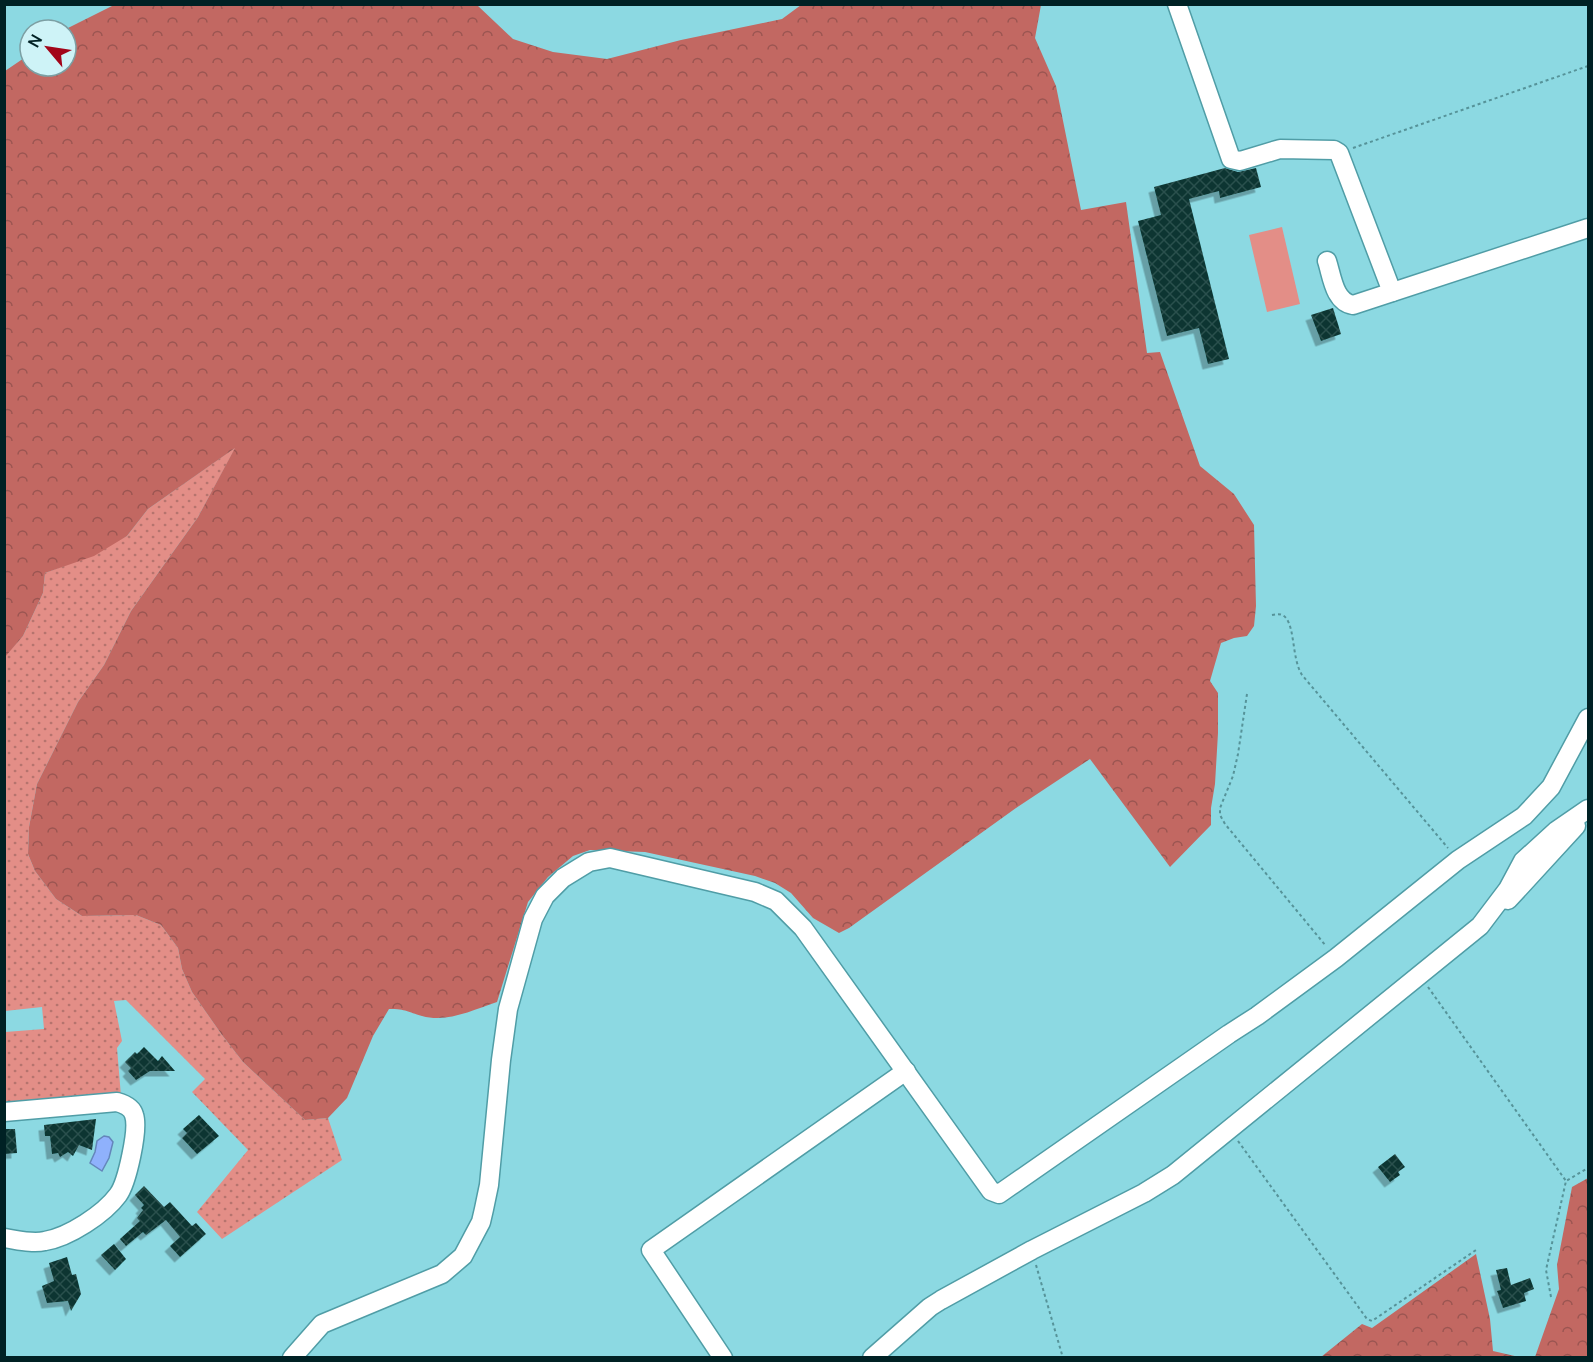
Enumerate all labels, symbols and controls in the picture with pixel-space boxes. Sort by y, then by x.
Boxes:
north arrow [18,18,78,78]
text: N [22,30,47,51]

